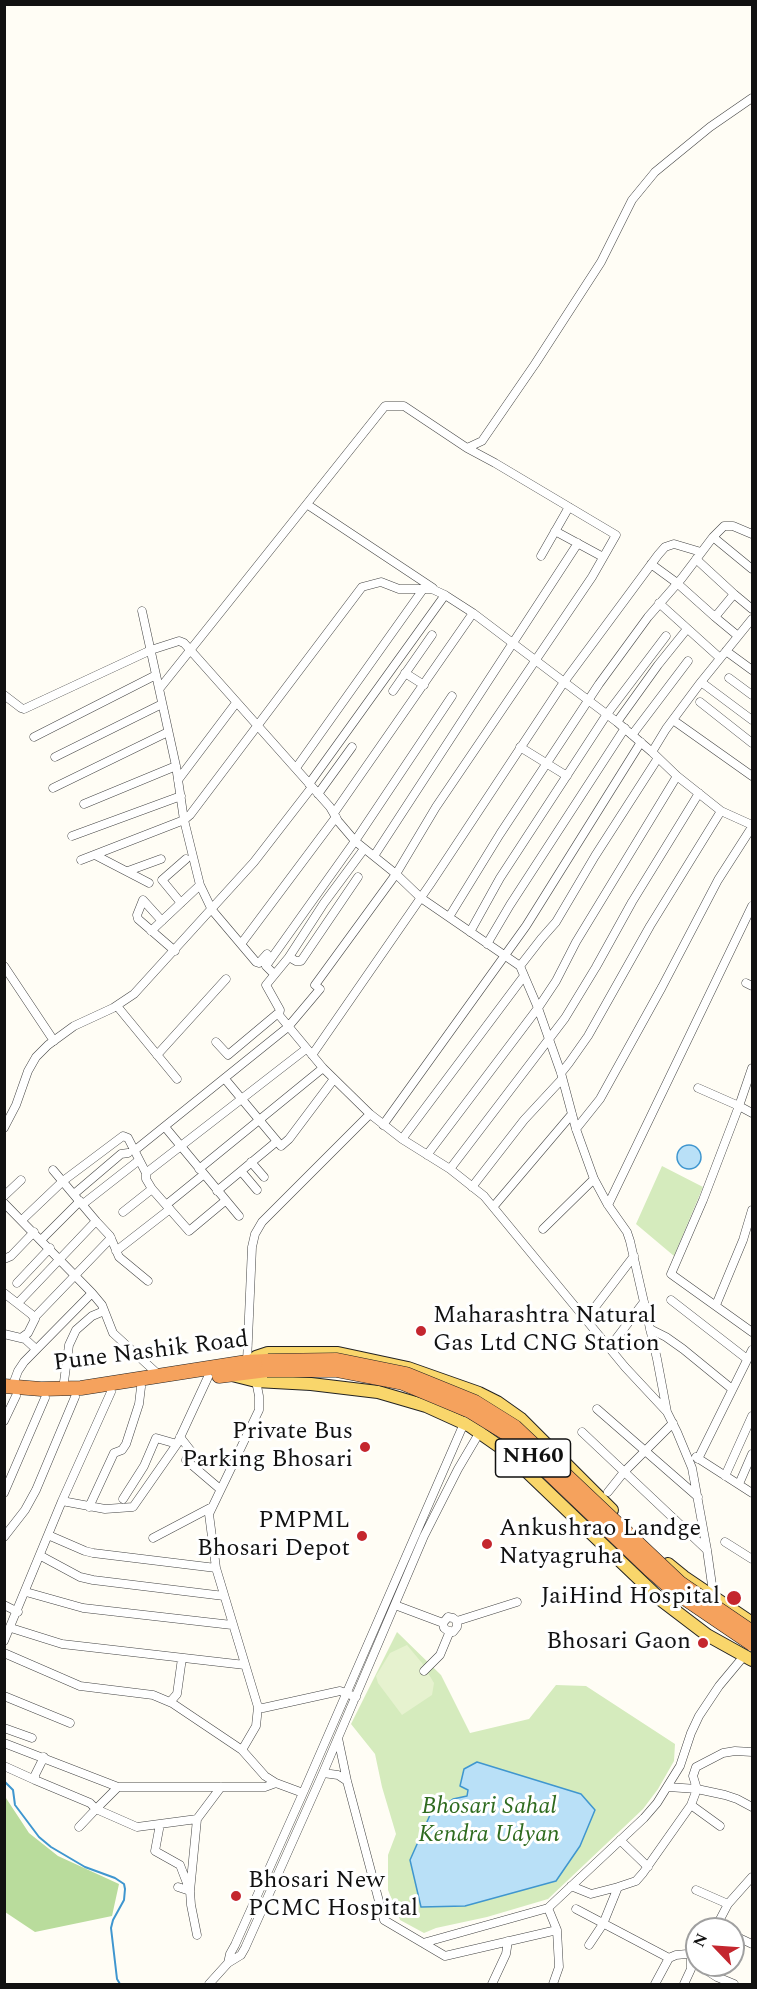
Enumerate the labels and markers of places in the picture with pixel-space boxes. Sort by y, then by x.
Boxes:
place label: Maharashtra Natural Gas Ltd CNG Station [433,1303,660,1359]
marker: Maharashtra Natural Gas Ltd CNG Station [414,1324,428,1338]
place label: Private Bus Parking Bhosari [182,1419,353,1475]
marker: Private Bus Parking Bhosari [358,1440,372,1454]
place label: PMPML Bhosari Depot [197,1508,350,1564]
place label: Ankushrao Landge Natyagruha [499,1516,701,1572]
marker: PMPML Bhosari Depot [355,1529,369,1543]
marker: Ankushrao Landge Natyagruha [480,1537,494,1551]
place label: JaiHind Hospital [541,1584,720,1612]
marker: JaiHind Hospital [725,1589,743,1607]
place label: Bhosari Gaon [546,1629,691,1657]
marker: Bhosari Gaon [696,1636,710,1650]
place label: Bhosari New PCMC Hospital [248,1868,418,1924]
marker: Bhosari New PCMC Hospital [229,1889,243,1903]

